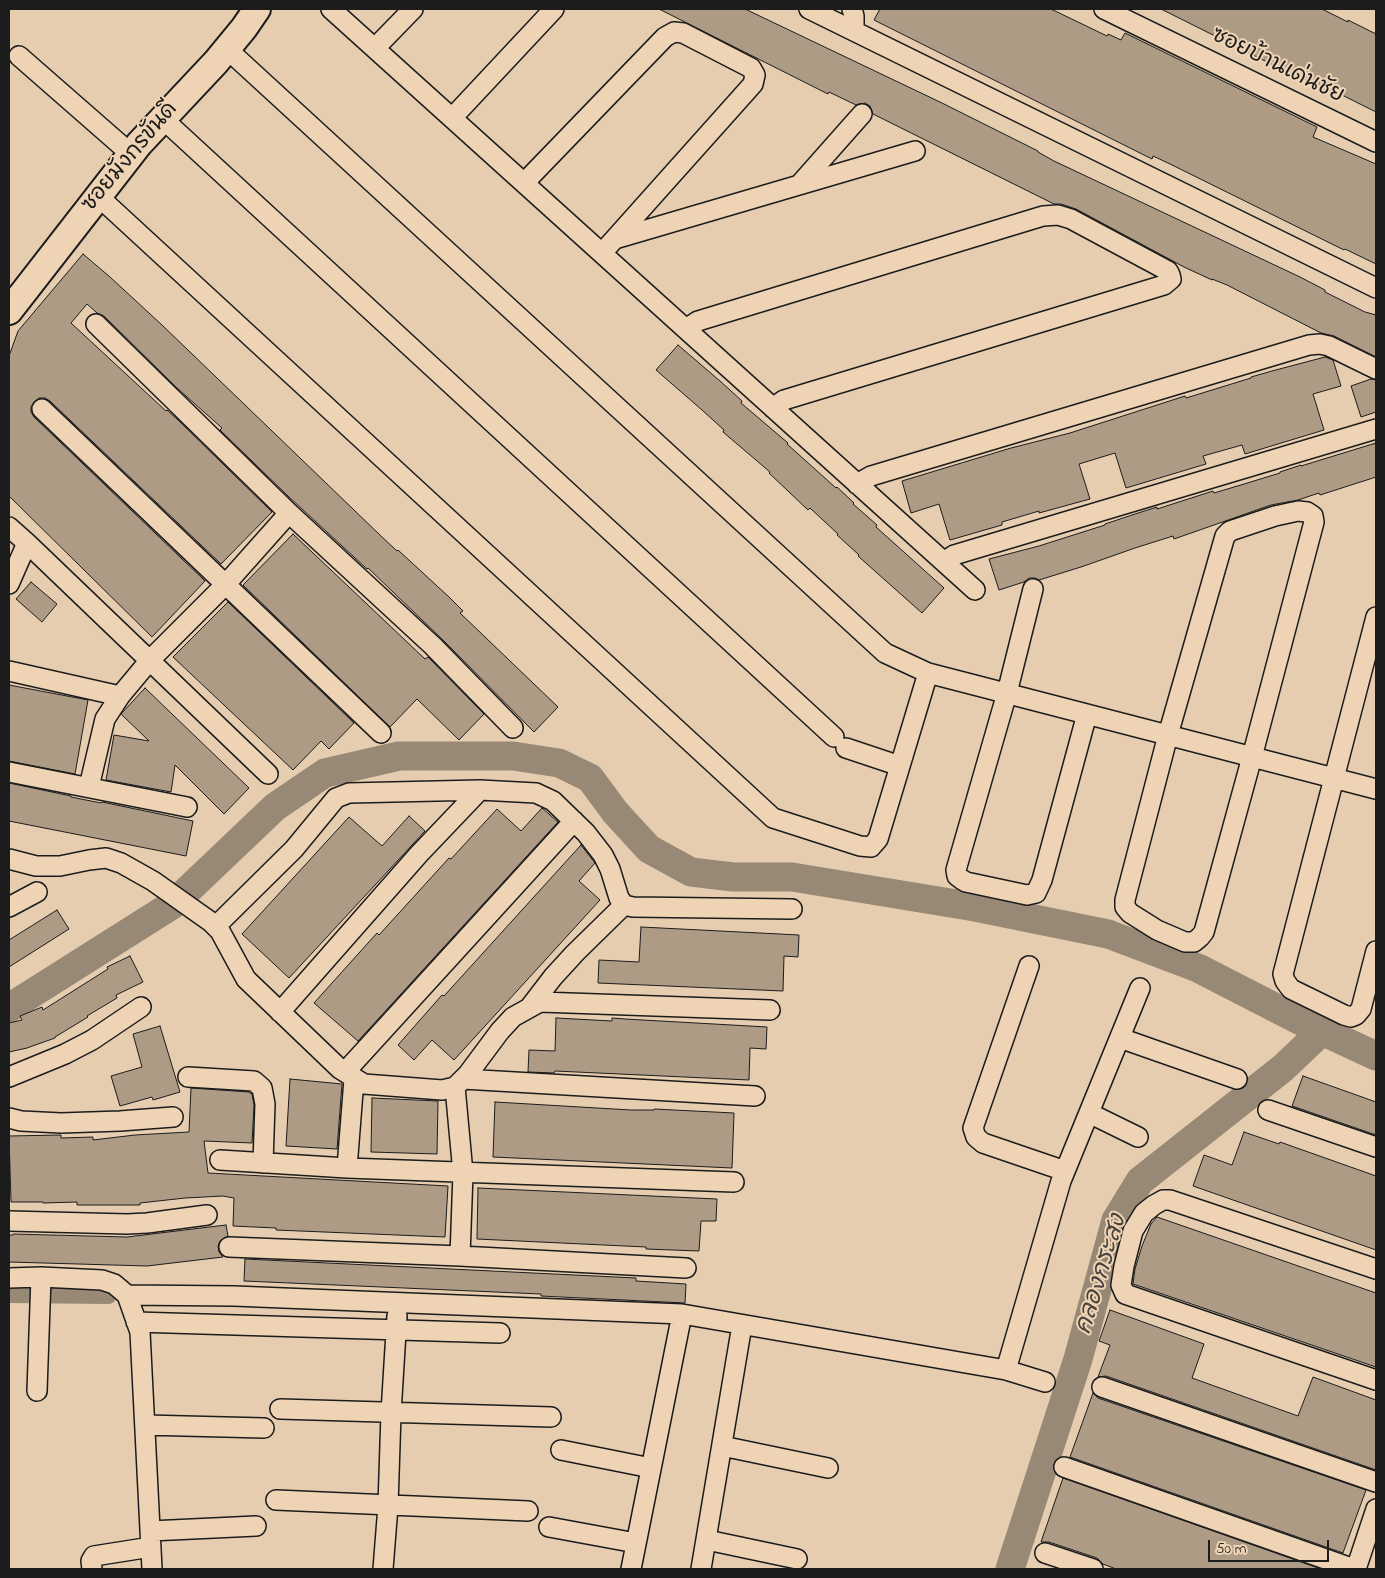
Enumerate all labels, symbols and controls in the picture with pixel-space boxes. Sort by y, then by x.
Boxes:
street label: ซอยบ้านเด่นชัย [1206,23,1348,111]
street label: ซอยมังกรขันดี [78,98,184,218]
water label: คลองกระสง [1071,1212,1135,1338]
scale bar [1210,1530,1331,1562]
text: 50 m [1216,1538,1246,1560]

